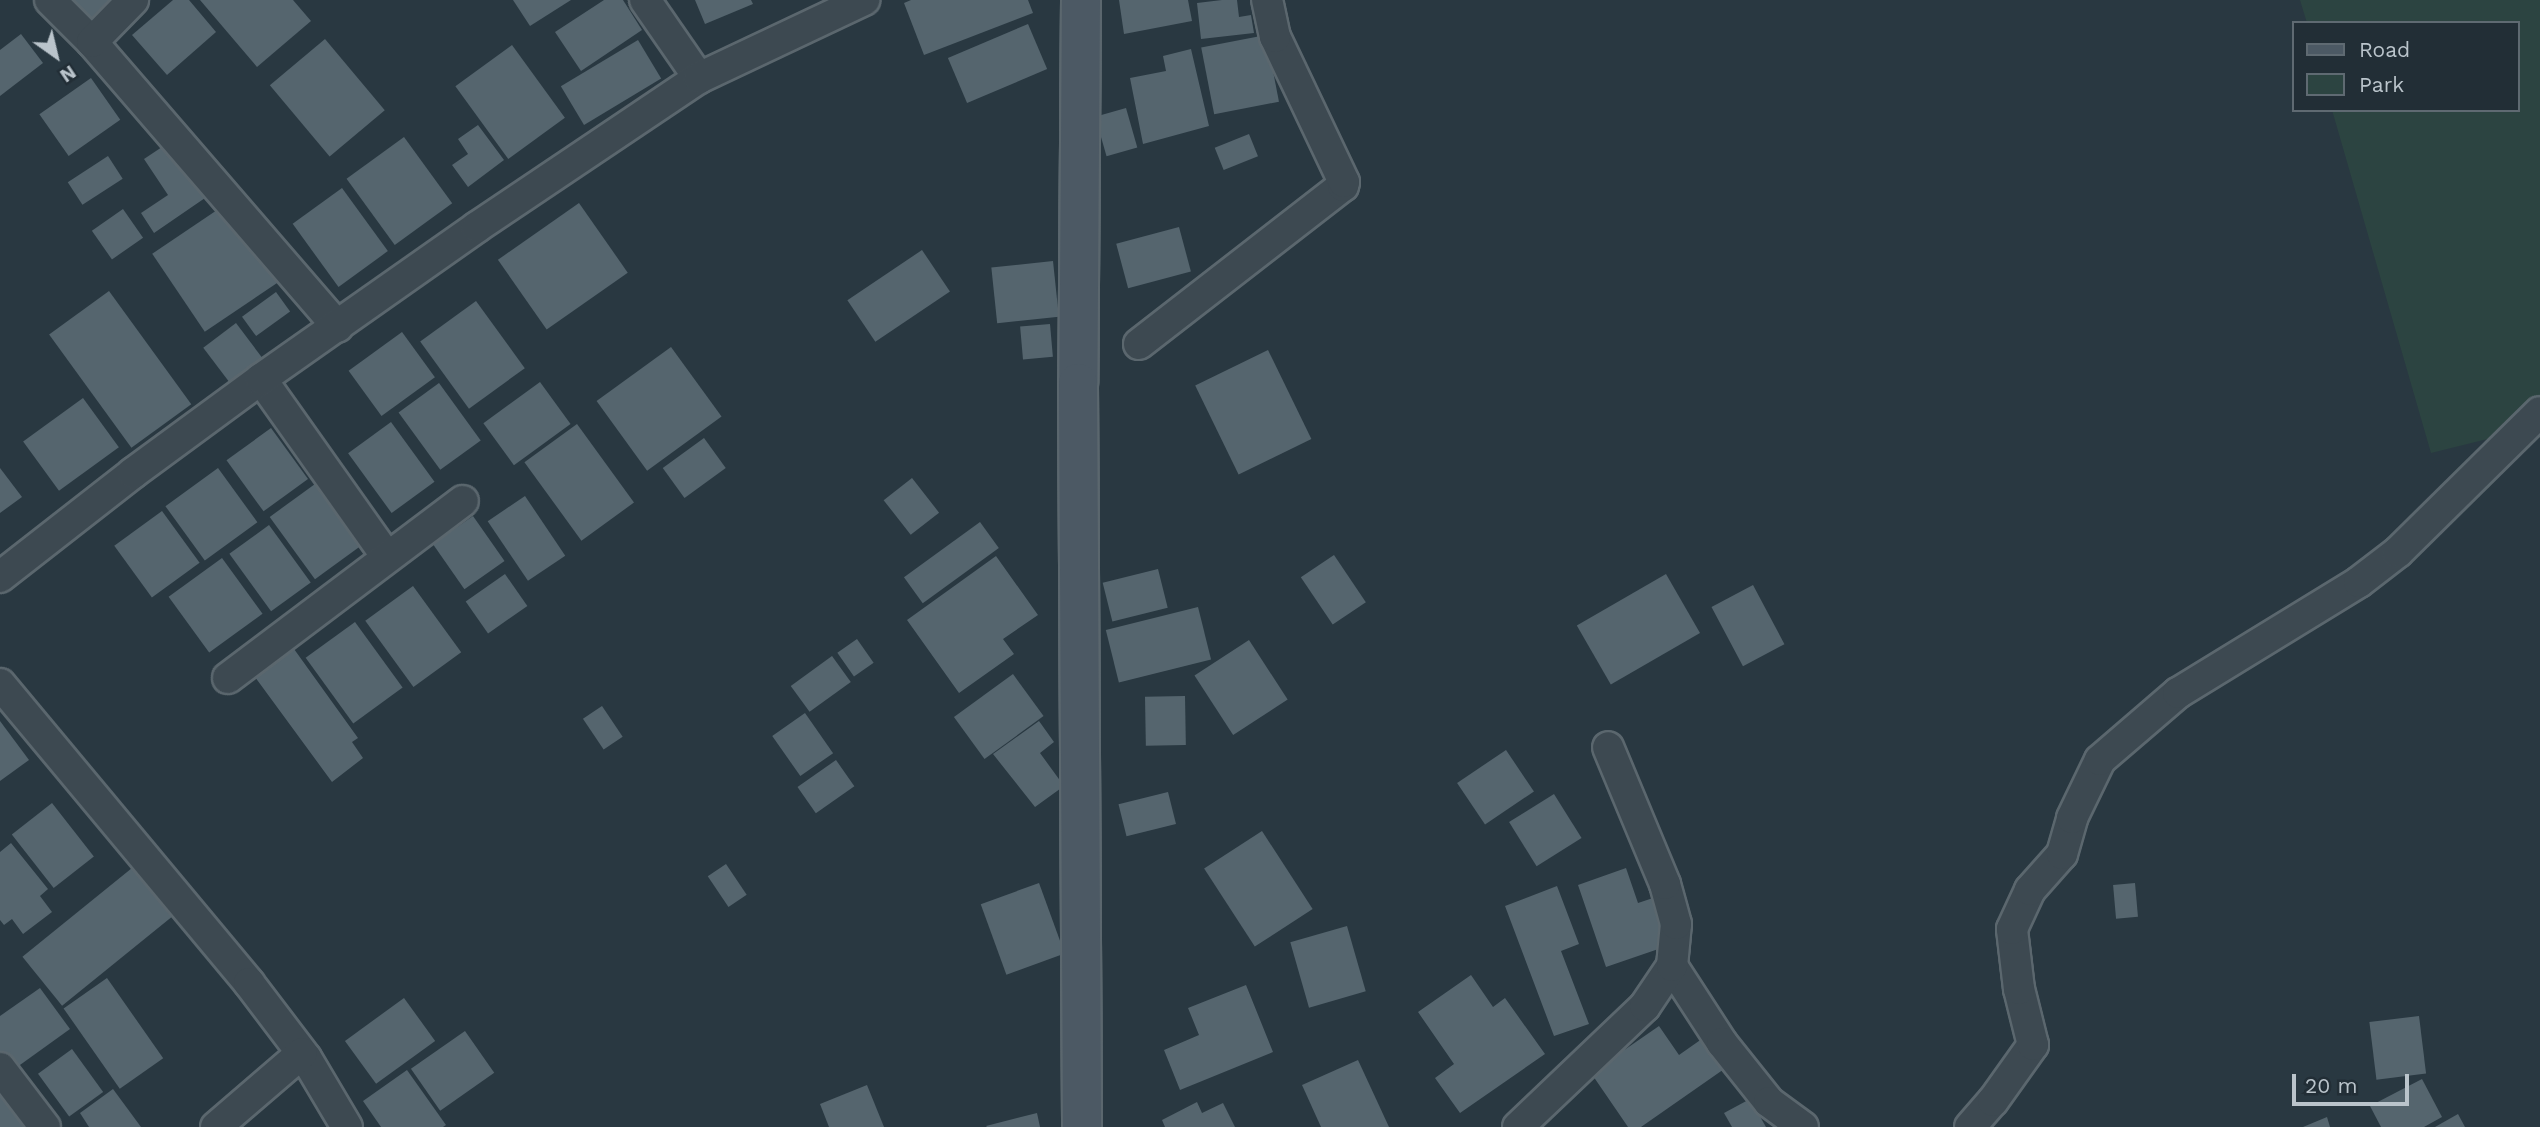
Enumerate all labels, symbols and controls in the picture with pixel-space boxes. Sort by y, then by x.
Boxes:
north arrow [21,21,91,91]
legend [2292,21,2519,112]
text: Road [2359,37,2410,62]
text: N [56,60,80,87]
text: Park [2359,72,2404,97]
scale bar [2295,1060,2412,1104]
text: 20 m [2305,1073,2357,1098]

